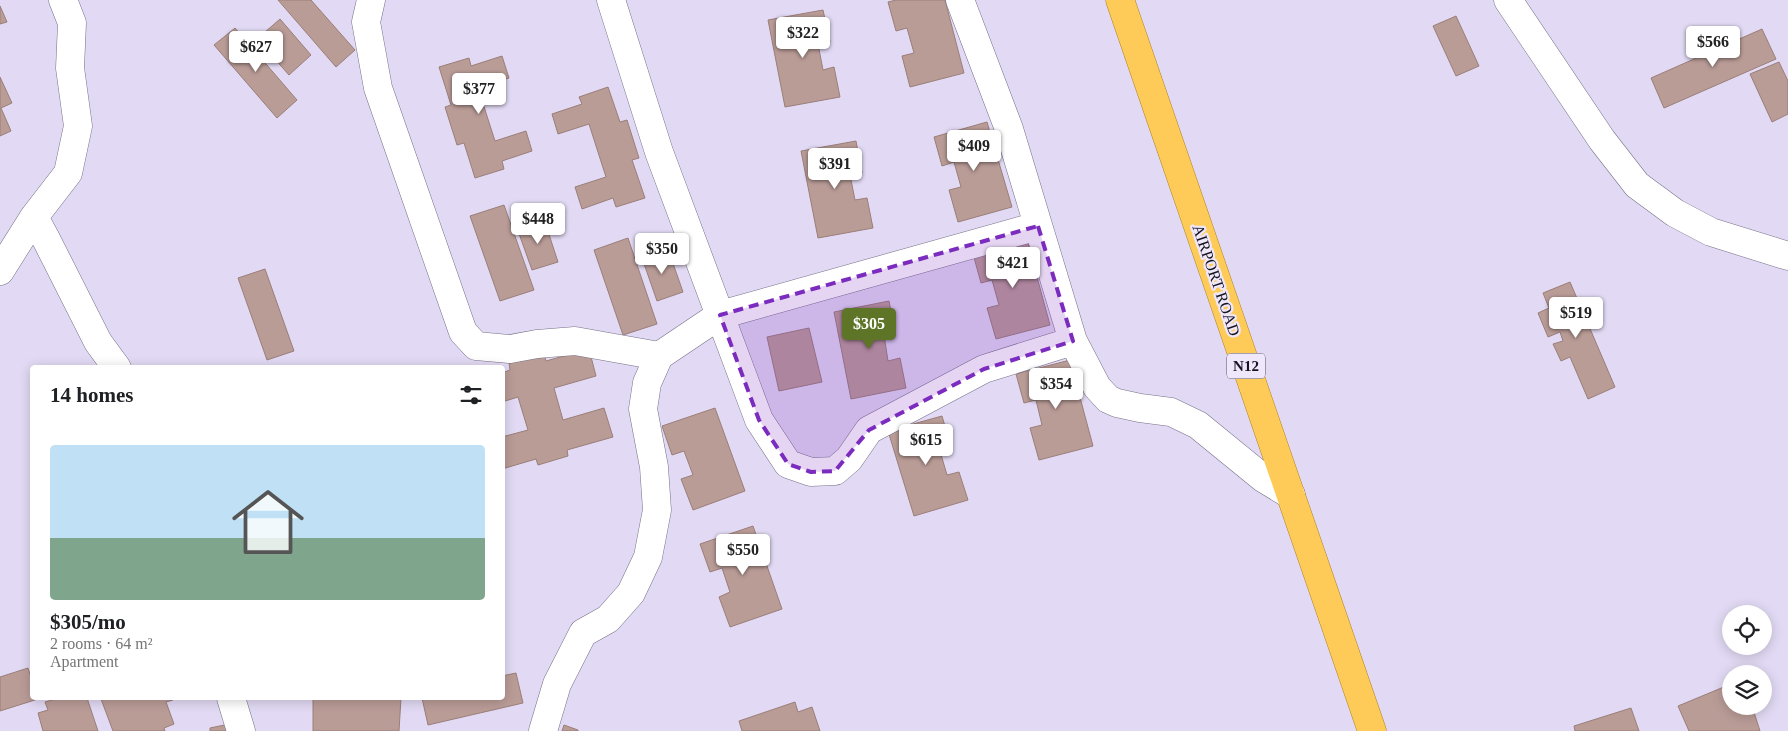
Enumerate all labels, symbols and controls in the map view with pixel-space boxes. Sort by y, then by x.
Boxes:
pin: $322 [773,17,833,59]
text: $322 [787,24,819,41]
pin: $566 [1683,26,1743,68]
pin: $627 [226,30,286,73]
text: $566 [1697,33,1729,50]
text: $627 [240,38,272,55]
pin: $377 [449,72,509,115]
text: $377 [463,80,495,97]
pin: $409 [944,130,1004,172]
text: $409 [958,137,990,154]
pin: $391 [805,148,865,190]
text: $391 [819,155,851,172]
pin: $448 [508,202,568,245]
text: $448 [522,210,554,227]
street label: AIRPORT ROAD [1190,222,1244,338]
pin: $350 [632,232,692,275]
text: $350 [646,240,678,257]
pin: $421 [983,246,1043,289]
text: $421 [997,254,1029,271]
pin: $519 [1546,296,1606,339]
text: $519 [1560,304,1592,321]
pin: $305 [839,308,899,350]
text: $305 [853,315,885,332]
road number: N12 [1227,354,1265,378]
pin: $354 [1026,368,1086,410]
text: $354 [1040,375,1072,392]
icon: filters [457,381,485,409]
text: 14 homes [50,383,133,407]
pin: $615 [896,424,956,466]
text: $615 [910,431,942,448]
icon: home [223,477,313,567]
pin: $550 [713,534,773,576]
text: $550 [727,541,759,558]
map controls [1722,605,1772,715]
button: locate [1722,605,1772,655]
text: $305/mo [50,610,126,634]
text: 2 rooms · 64 m² [50,635,153,652]
text: Apartment [50,653,118,670]
button: layers [1722,665,1772,715]

